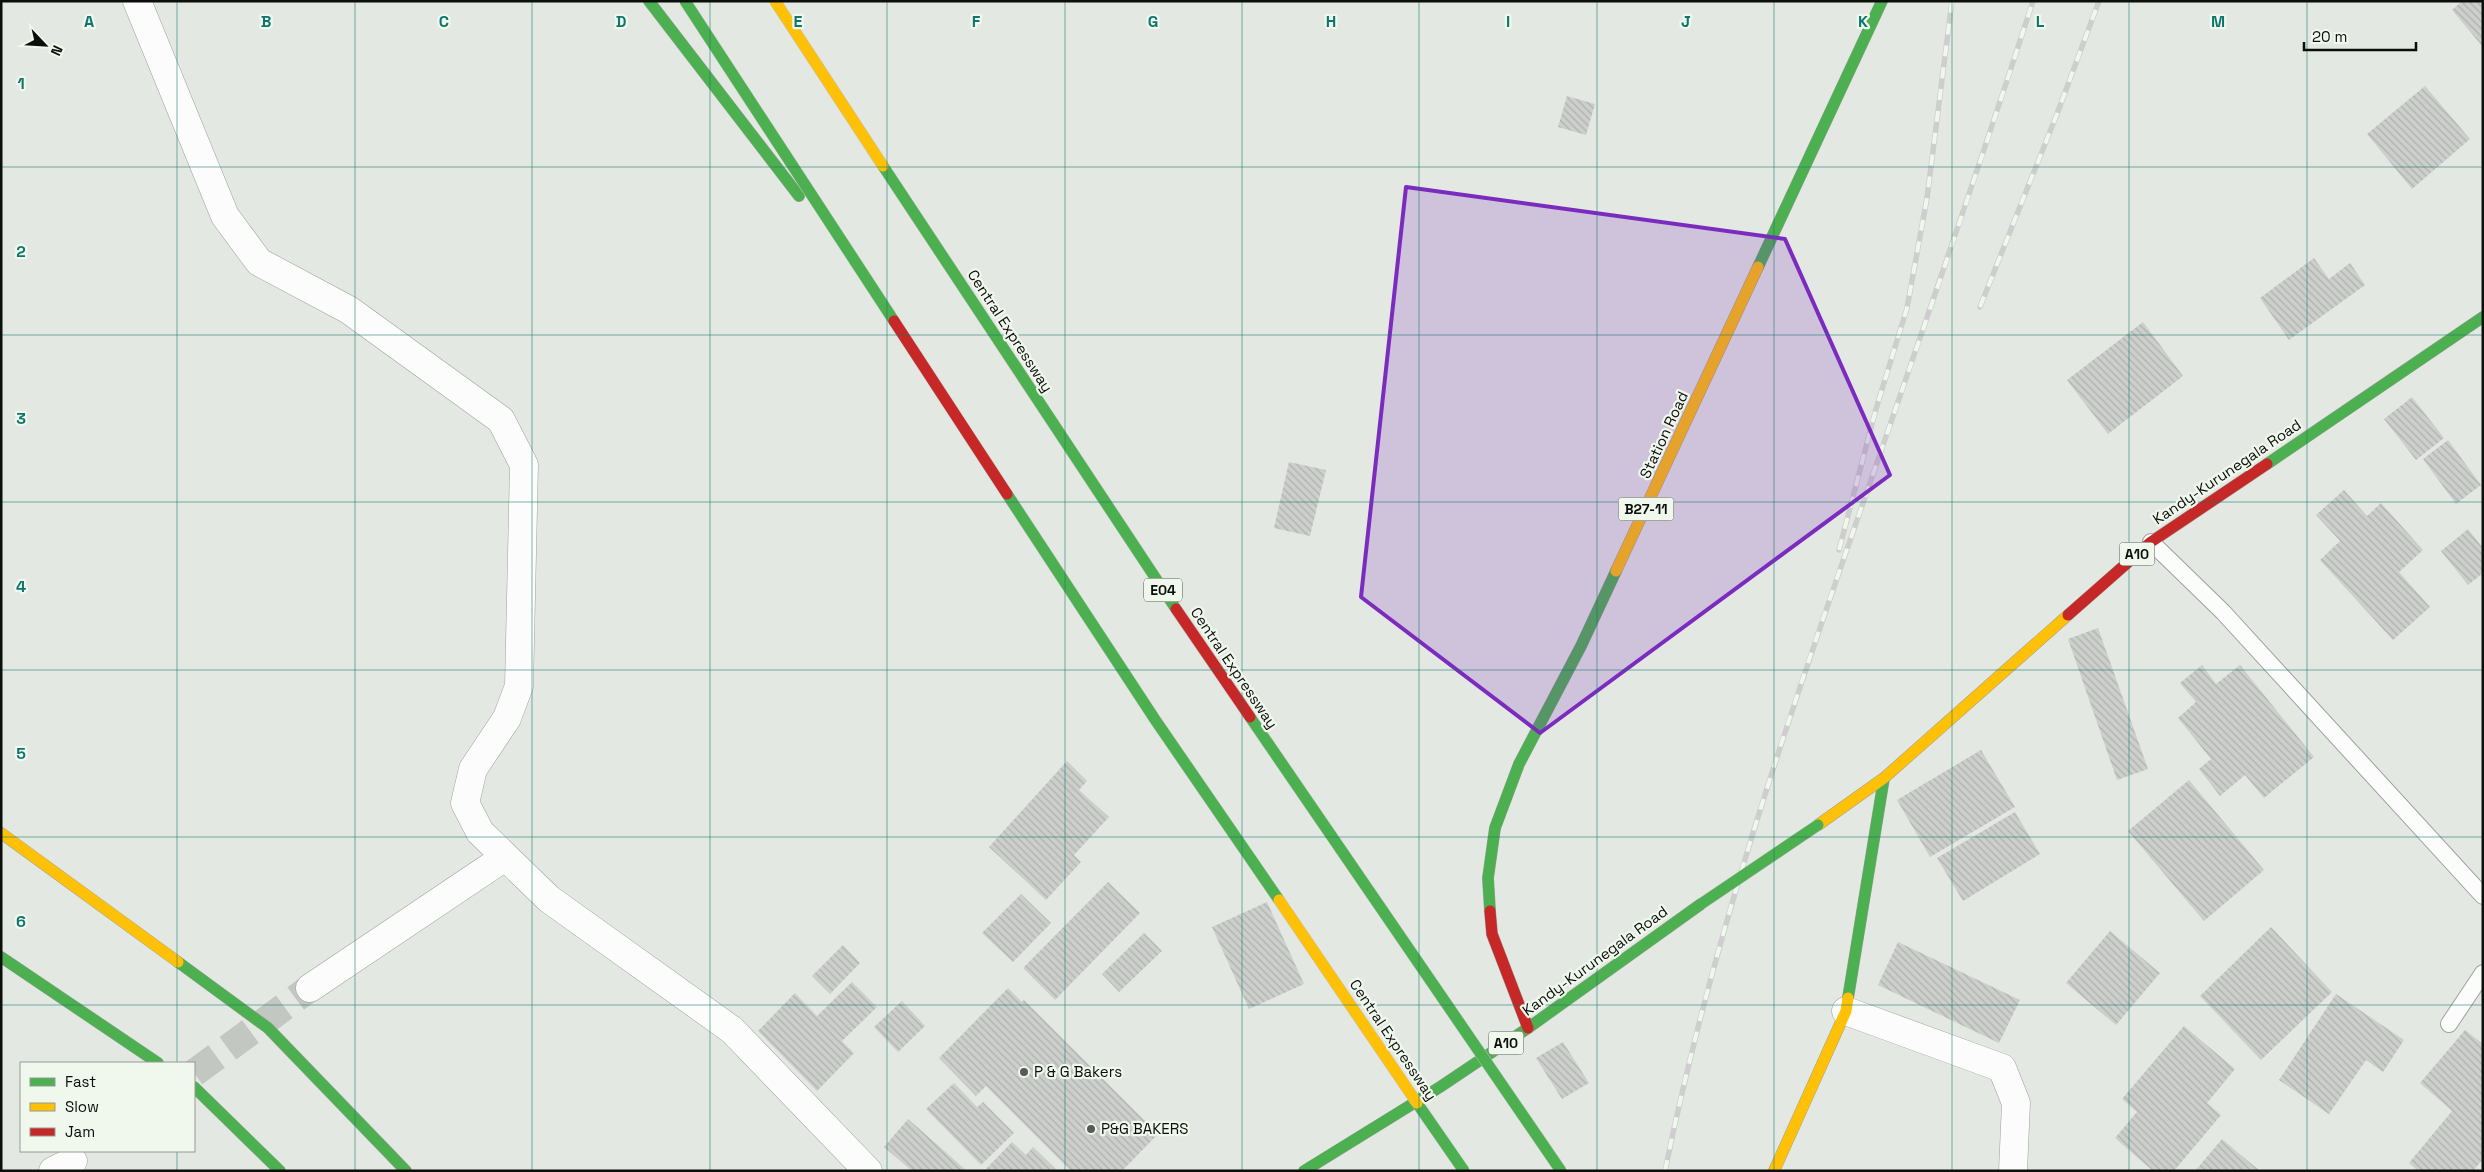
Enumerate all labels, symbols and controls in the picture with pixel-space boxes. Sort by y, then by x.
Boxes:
text: A [84,11,94,32]
text: B [261,11,271,32]
text: C [439,11,449,32]
text: D [616,11,626,32]
text: E [794,11,803,32]
text: F [972,11,981,32]
text: G [1148,11,1158,32]
text: H [1326,11,1336,32]
text: I [1506,11,1510,32]
text: J [1681,11,1691,32]
text: K [1858,11,1868,32]
text: L [2036,11,2045,32]
text: M [2211,11,2225,32]
north arrow [20,20,70,70]
scale bar [2304,20,2416,52]
text: 20 m [2312,27,2347,46]
text: N [47,42,67,59]
text: 1 [17,73,25,94]
text: 2 [16,241,26,262]
street label: Central Expressway [964,266,1057,396]
street label: Station Road [1635,388,1692,481]
text: 3 [16,408,26,429]
street label: Kandy-Kurunegala Road [2149,415,2305,528]
road number: B27-11 [1618,498,1674,520]
road number: A10 [2120,542,2154,566]
text: 4 [16,576,26,597]
road number: E04 [1144,578,1182,602]
street label: Central Expressway [1187,603,1282,732]
text: 5 [16,743,26,764]
street label: Kandy-Kurunegala Road [1518,901,1671,1020]
text: 6 [16,911,26,932]
street label: Central Expressway [1346,975,1441,1104]
road number: A10 [1488,1032,1524,1054]
legend [20,1062,195,1152]
place label: P & G Bakers [1034,1062,1122,1081]
marker: P & G Bakers [1018,1066,1030,1078]
text: Fast [65,1072,96,1091]
text: Slow [65,1097,99,1116]
place label: P&G BAKERS [1101,1119,1188,1138]
text: Jam [65,1122,95,1141]
marker: P&G BAKERS [1085,1123,1097,1135]

